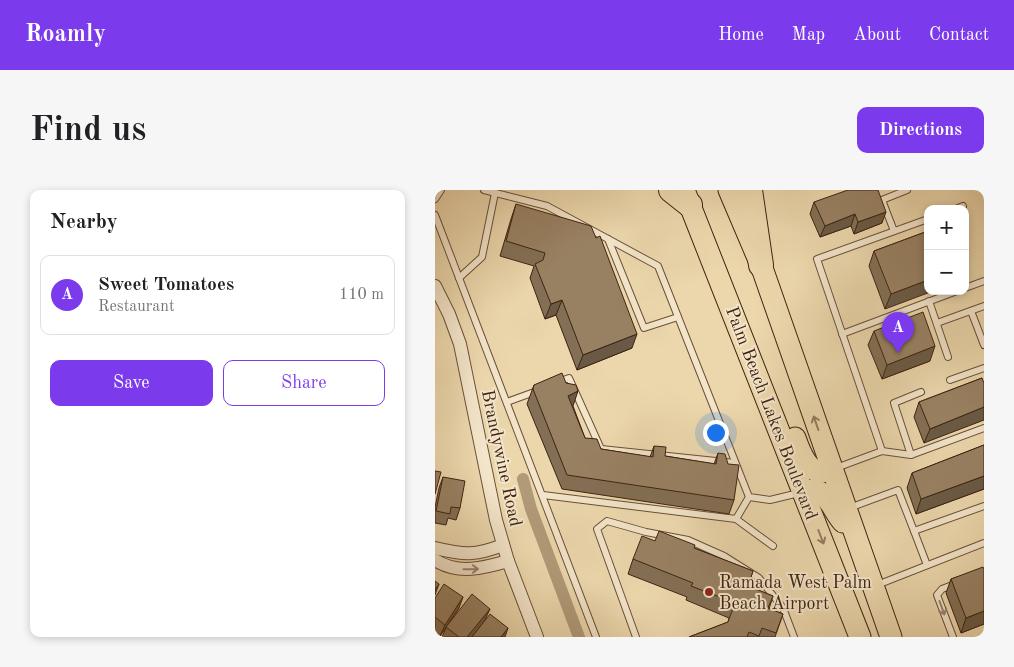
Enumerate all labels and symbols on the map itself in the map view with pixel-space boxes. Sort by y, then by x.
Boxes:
street label: Palm Beach Lakes Boulevard [722,304,820,523]
pin: A [882,312,914,353]
street label: Brandywine Road [478,388,524,528]
one-way arrow [811,416,820,432]
your location [703,420,729,446]
one-way arrow [817,530,826,545]
one-way arrow [463,564,479,574]
place label: Ramada West Palm Beach Airport [719,574,872,613]
marker: Ramada West Palm Beach Airport [703,586,715,598]
one-way arrow [938,599,947,615]

